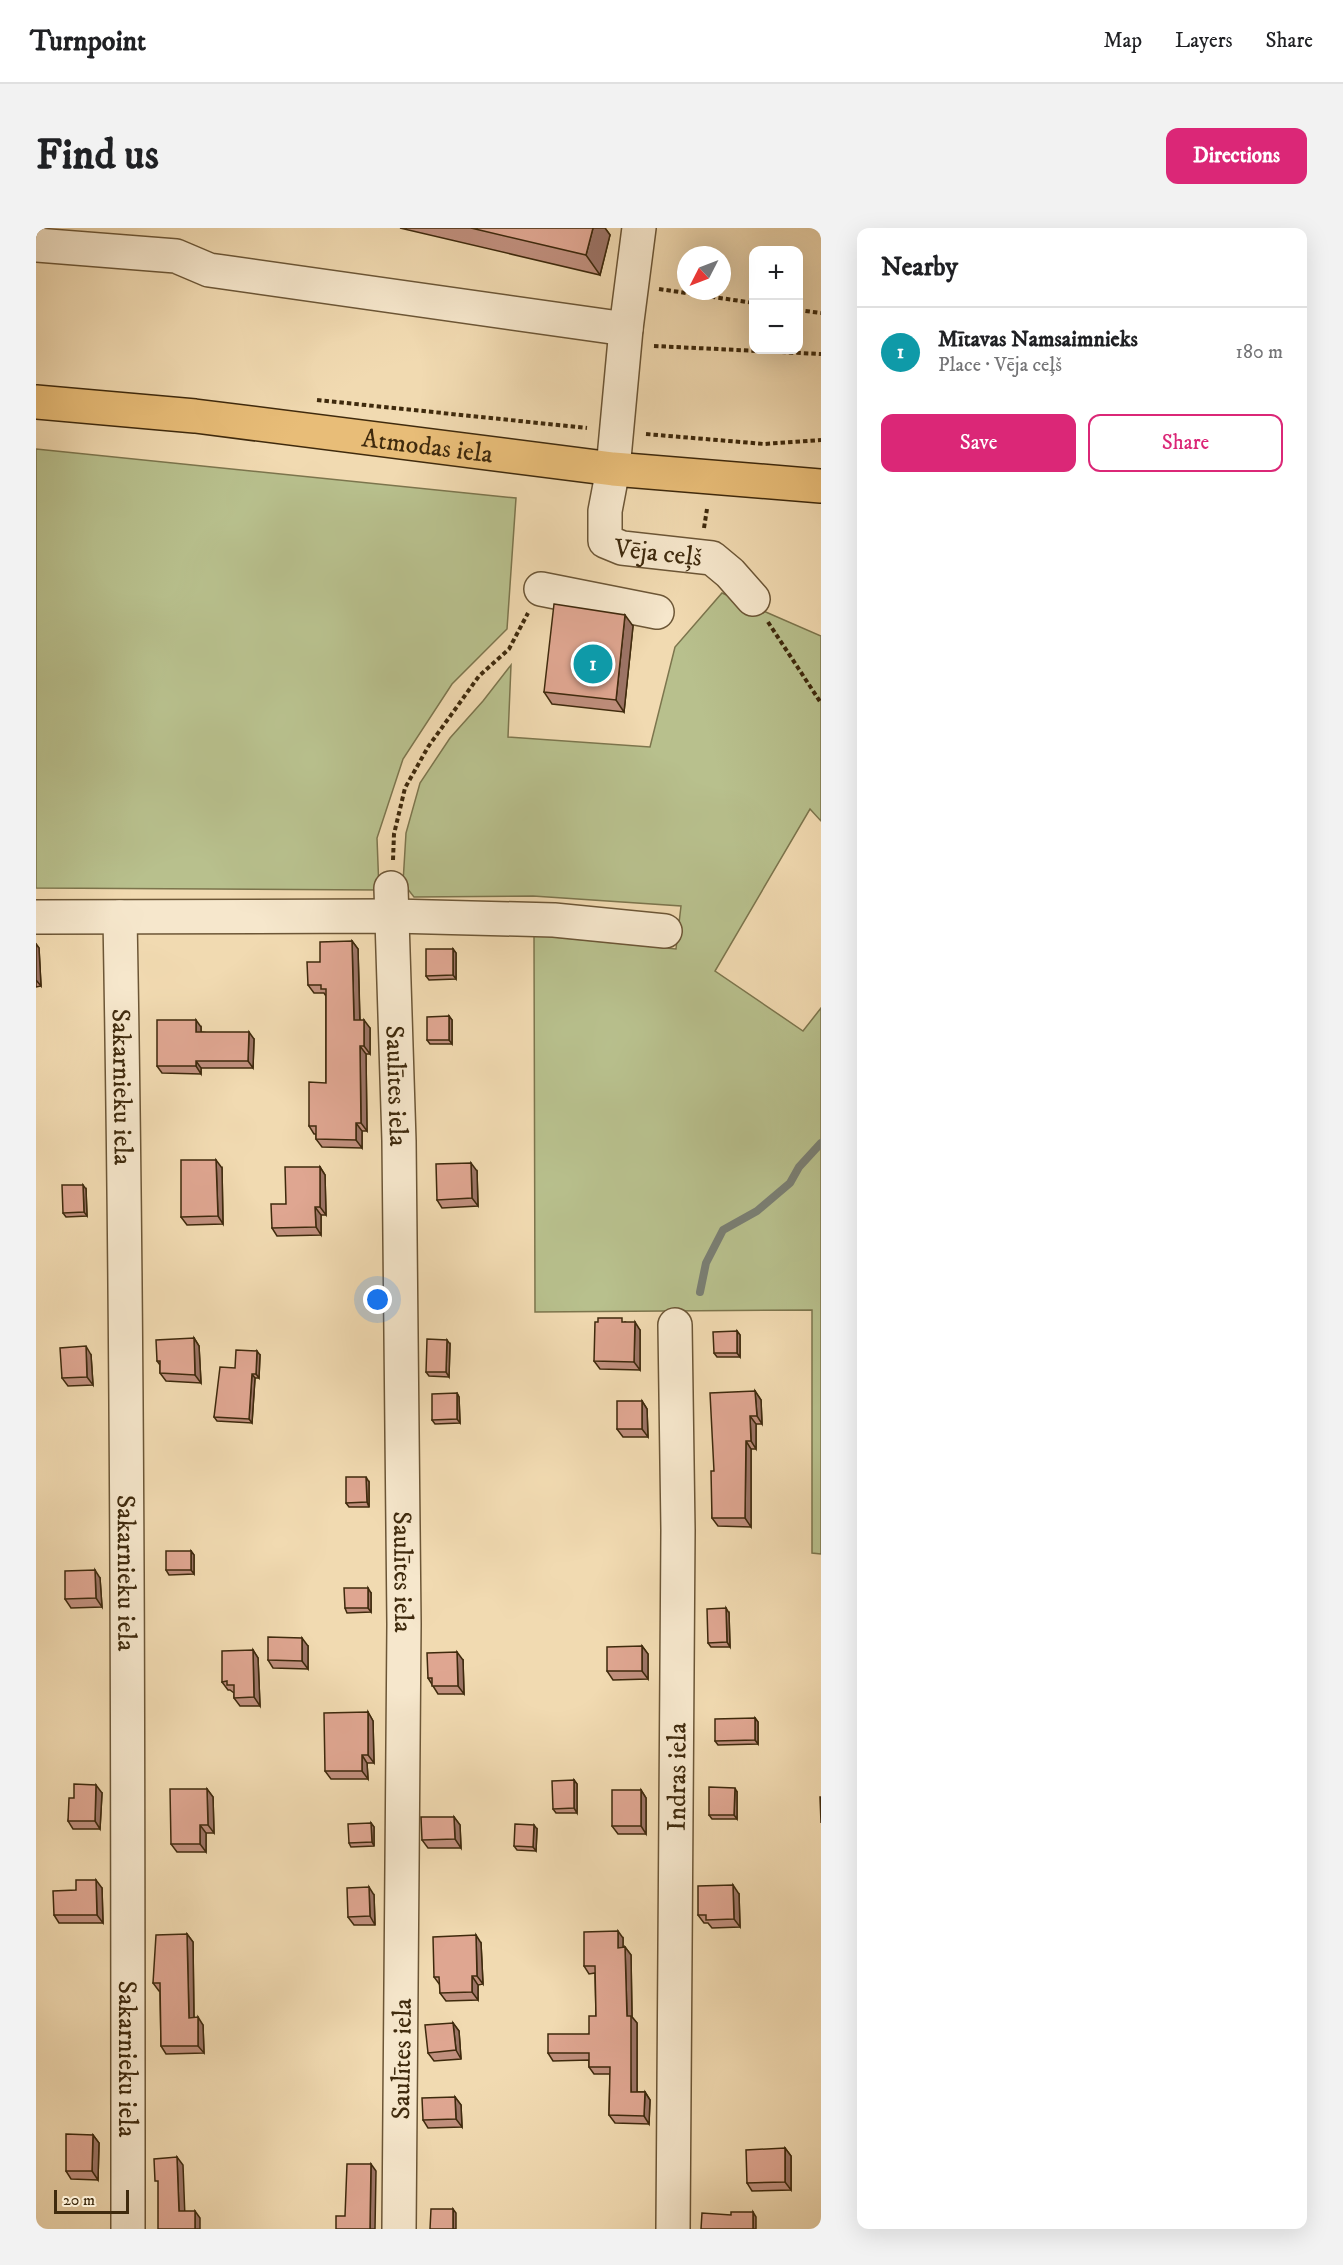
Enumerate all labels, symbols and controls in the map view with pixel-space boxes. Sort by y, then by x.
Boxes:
text: Turnpoint [30,24,146,59]
text: Map [1103,28,1142,54]
text: Layers [1175,28,1233,54]
text: Share [1266,28,1313,54]
button: Directions [1166,128,1307,184]
text: Find us [36,130,159,182]
north arrow [677,246,731,300]
map controls [749,246,803,354]
button: + [749,246,803,300]
text: Nearby [881,251,958,284]
button: − [749,300,803,354]
text: Mītavas Namsaimnieks [938,326,1138,353]
text: 1 [897,340,904,365]
text: 180 m [1236,340,1283,365]
text: Place · Vēja ceļš [938,353,1062,378]
button: Save [881,414,1076,472]
button: Share [1088,414,1283,472]
street label: Atmodas iela [360,422,495,472]
street label: Vēja ceļš [611,532,704,575]
pin: 1 [574,642,612,686]
street label: Sakarnieku iela [104,1008,139,1165]
street label: Saulītes iela [377,1025,414,1147]
your location [363,1285,392,1314]
street label: Sakarnieku iela [109,1495,142,1651]
street label: Saulītes iela [385,1511,419,1633]
street label: Indras iela [661,1723,695,1831]
street label: Sakarnieku iela [110,1981,143,2137]
street label: Saulītes iela [385,1998,420,2120]
scale bar [54,2187,129,2214]
text: 20 m [63,2190,95,2210]

